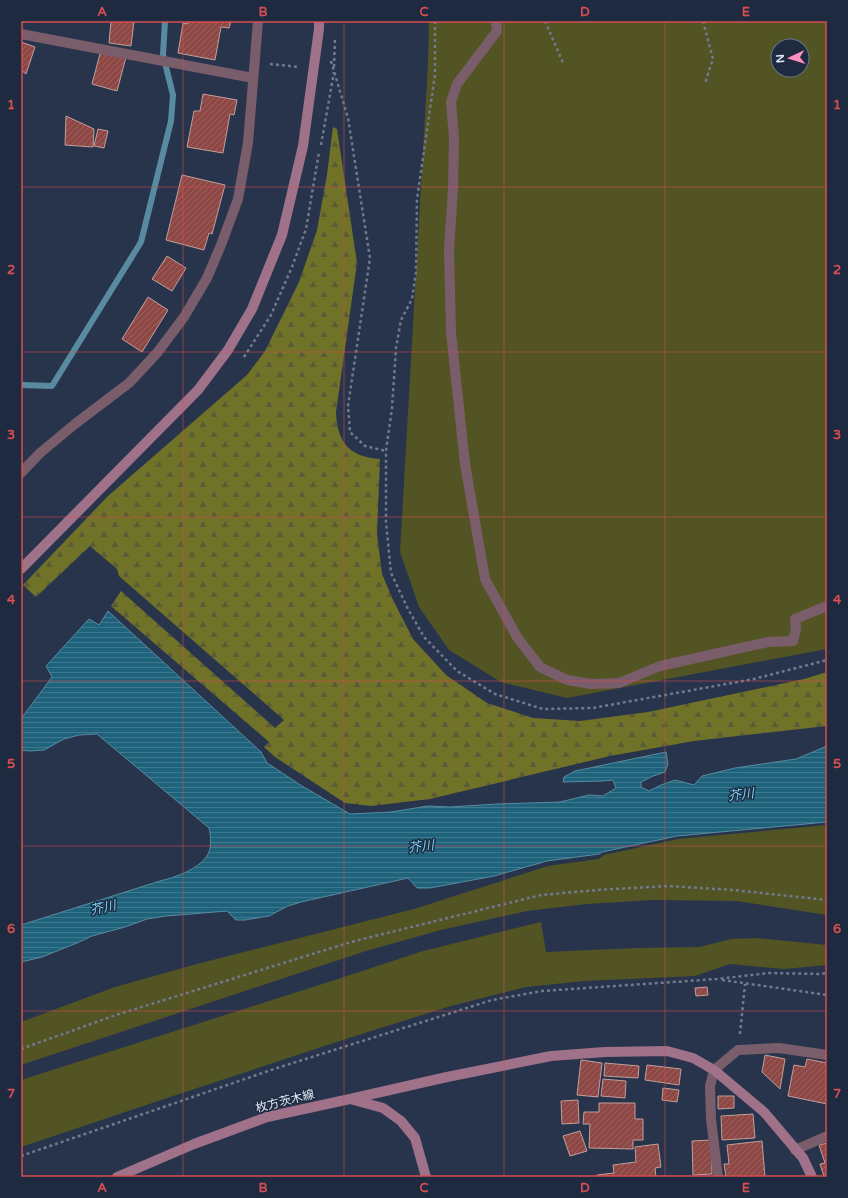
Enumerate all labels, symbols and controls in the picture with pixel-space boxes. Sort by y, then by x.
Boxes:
text: A [97,4,107,20]
text: B [258,4,268,20]
text: C [419,4,429,20]
text: D [580,4,590,20]
text: E [742,4,750,20]
north arrow [770,38,810,78]
text: N [774,54,787,64]
text: 1 [7,97,15,113]
text: 1 [833,97,841,113]
text: 2 [7,262,15,278]
text: 2 [833,262,841,278]
text: 3 [7,427,15,443]
text: 3 [833,427,841,443]
text: 4 [7,592,16,608]
text: 4 [833,592,842,608]
text: 5 [7,756,15,772]
text: 5 [833,756,841,772]
water label: 芥川 [727,785,757,805]
water label: 芥川 [407,837,437,857]
water label: 芥川 [89,897,119,919]
text: 6 [7,921,15,937]
text: 6 [833,921,841,937]
text: 7 [7,1086,15,1102]
text: 7 [833,1086,841,1102]
street label: 枚方茨木線 [254,1087,316,1115]
text: A [97,1180,107,1196]
text: B [258,1180,268,1196]
text: C [419,1180,429,1196]
text: D [580,1180,590,1196]
text: E [742,1180,750,1196]

